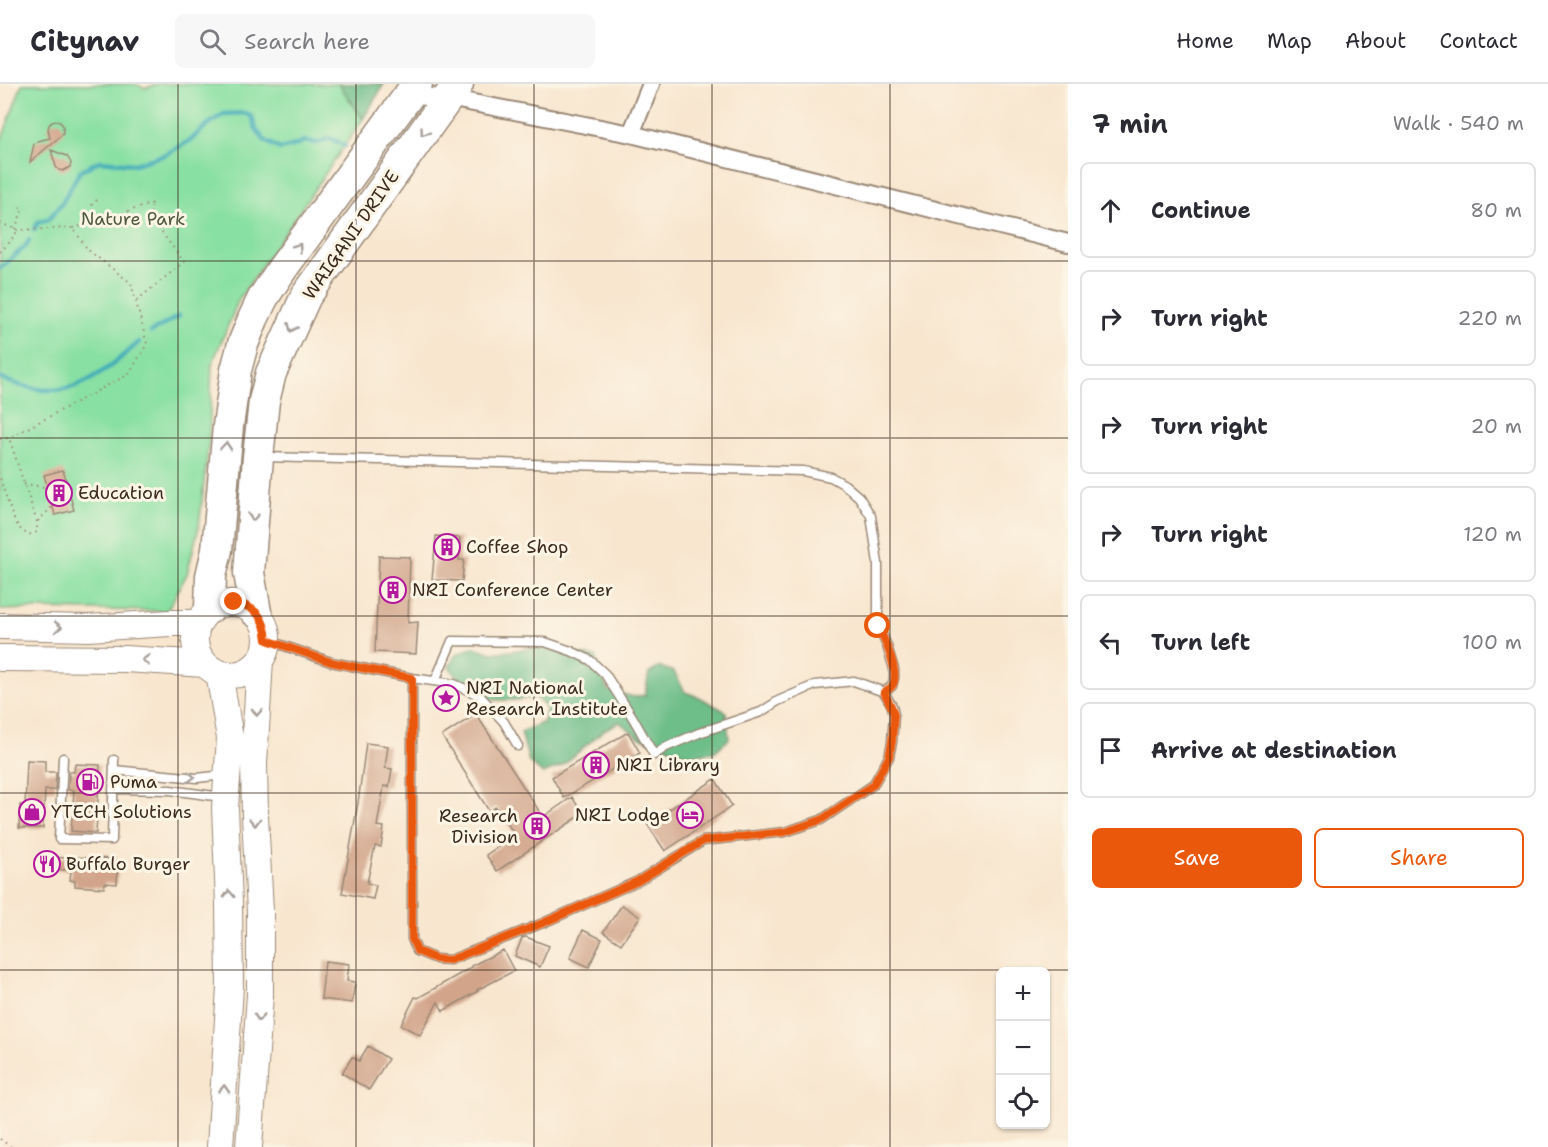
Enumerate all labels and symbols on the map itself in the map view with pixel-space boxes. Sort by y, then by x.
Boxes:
one-way arrow [420,125,431,136]
street label: WAIGANI DRIVE [297,166,405,304]
park label: Nature Park [81,207,185,231]
one-way arrow [291,242,302,253]
one-way arrow [287,321,299,332]
one-way arrow [219,441,232,450]
building icon: Education [44,478,74,508]
place label: Education [78,481,164,505]
one-way arrow [246,512,259,521]
building icon: Coffee Shop [432,532,462,562]
place label: Coffee Shop [466,535,568,559]
building icon: NRI Conference Center [378,575,408,605]
place label: NRI Conference Center [412,578,613,602]
route end [220,588,246,614]
route start [864,612,890,638]
one-way arrow [54,621,63,634]
one-way arrow [142,654,151,667]
place label: NRI National Research Institute [466,676,628,721]
place icon: NRI National Research Institute [431,683,461,713]
one-way arrow [251,707,264,716]
building icon: NRI Library [581,750,611,780]
place label: NRI Library [616,753,720,777]
fuel station icon: Puma [75,767,105,797]
place label: Puma [110,770,157,794]
one-way arrow [187,770,196,783]
shop icon: YTECH Solutions [17,797,47,827]
place label: YTECH Solutions [51,800,192,824]
hotel icon: NRI Lodge [675,800,705,830]
place label: NRI Lodge [575,803,670,827]
place label: Research Division [439,804,518,849]
building icon: Research Division [522,811,552,841]
one-way arrow [249,817,262,826]
restaurant icon: Buffalo Burger [32,849,62,879]
place label: Buffalo Burger [66,852,191,876]
one-way arrow [222,889,235,898]
one-way arrow [253,1012,266,1021]
one-way arrow [217,1084,230,1093]

